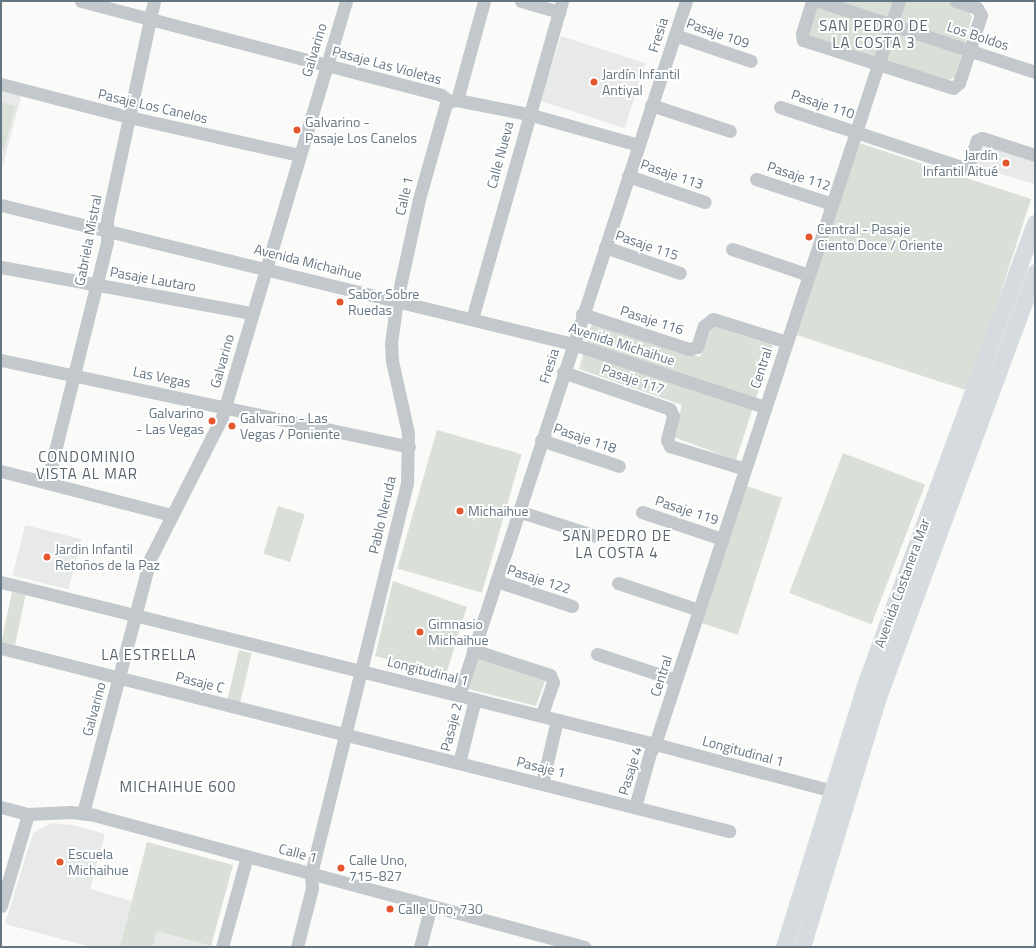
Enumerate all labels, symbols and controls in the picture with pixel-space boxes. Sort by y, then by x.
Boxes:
street label: Pasaje 109 [684,14,752,52]
street label: Fresia [645,16,671,54]
district label: SAN PEDRO DE LA COSTA 3 [819,16,929,51]
street label: Los Boldos [945,18,1011,54]
street label: Galvarino [298,21,330,79]
street label: Pasaje Las Violetas [330,42,444,88]
place label: Jardín Infantil Antiyal [602,66,680,98]
marker: Jardín Infantil Antiyal [589,77,599,87]
street label: Pasaje Los Canelos [97,85,209,127]
street label: Pasaje 110 [789,86,857,122]
place label: Galvarino - Pasaje Los Canelos [305,114,417,146]
street label: Calle Nueva [483,120,517,190]
marker: Galvarino - Pasaje Los Canelos [292,125,302,135]
place label: Jardín Infantil Aitué [923,147,998,180]
street label: Pasaje 113 [638,155,706,193]
street label: Pasaje 112 [765,158,833,194]
marker: Jardín Infantil Aitué [1001,158,1011,168]
street label: Calle 1 [391,175,417,217]
street label: Gabriela Mistral [71,193,105,287]
place label: Central - Pasaje Ciento Doce / Oriente [817,221,943,254]
street label: Pasaje 115 [613,226,681,264]
marker: Central - Pasaje Ciento Doce / Oriente [804,232,814,242]
street label: Avenida Michaihue [252,240,364,284]
street label: Pasaje Lautaro [109,263,197,295]
place label: Sabor Sobre Ruedas [348,286,419,318]
marker: Sabor Sobre Ruedas [335,297,345,307]
street label: Pasaje 116 [618,302,686,338]
street label: Avenida Michaihue [567,319,677,369]
street label: Galvarino [206,332,238,390]
street label: Central [747,345,775,391]
street label: Fresia [536,347,562,385]
street label: Pasaje 117 [599,360,667,398]
street label: Las Vegas [131,363,193,391]
place label: Galvarino - Las Vegas [136,405,204,438]
place label: Galvarino - Las Vegas / Poniente [240,410,340,442]
marker: Galvarino - Las Vegas [207,416,217,426]
street label: Pasaje 118 [551,419,619,457]
marker: Galvarino - Las Vegas / Poniente [227,421,237,431]
district label: CONDOMINIO VISTA AL MAR [36,447,138,482]
street label: Pablo Neruda [365,474,399,556]
street label: Pasaje 119 [653,492,721,528]
place label: Michaihue [468,503,529,519]
marker: Michaihue [455,506,465,516]
street label: Avenida Costanera Mar [871,516,933,650]
district label: SAN PEDRO DE LA COSTA 4 [562,526,672,561]
place label: Jardin Infantil Retoños de la Paz [55,541,160,574]
marker: Jardin Infantil Retoños de la Paz [42,552,52,562]
street label: Pasaje 122 [505,561,573,597]
place label: Gimnasio Michaihue [428,616,489,648]
marker: Gimnasio Michaihue [415,627,425,637]
district label: LA ESTRELLA [101,646,197,664]
street label: Longitudinal 1 [386,653,470,689]
street label: Central [647,653,675,699]
street label: Pasaje C [174,668,226,696]
street label: Galvarino [79,680,109,738]
street label: Pasaje 2 [437,701,465,753]
street label: Longitudinal 1 [701,732,785,770]
street label: Pasaje 4 [615,745,645,797]
street label: Pasaje 1 [515,753,567,781]
district label: MICHAIHUE 600 [120,778,236,796]
street label: Calle 1 [277,840,319,866]
place label: Escuela Michaihue [68,846,129,878]
place label: Calle Uno, 715-827 [349,852,407,884]
marker: Escuela Michaihue [55,857,65,867]
marker: Calle Uno, 715-827 [336,863,346,873]
place label: Calle Uno, 730 [398,901,483,917]
marker: Calle Uno, 730 [385,904,395,914]

